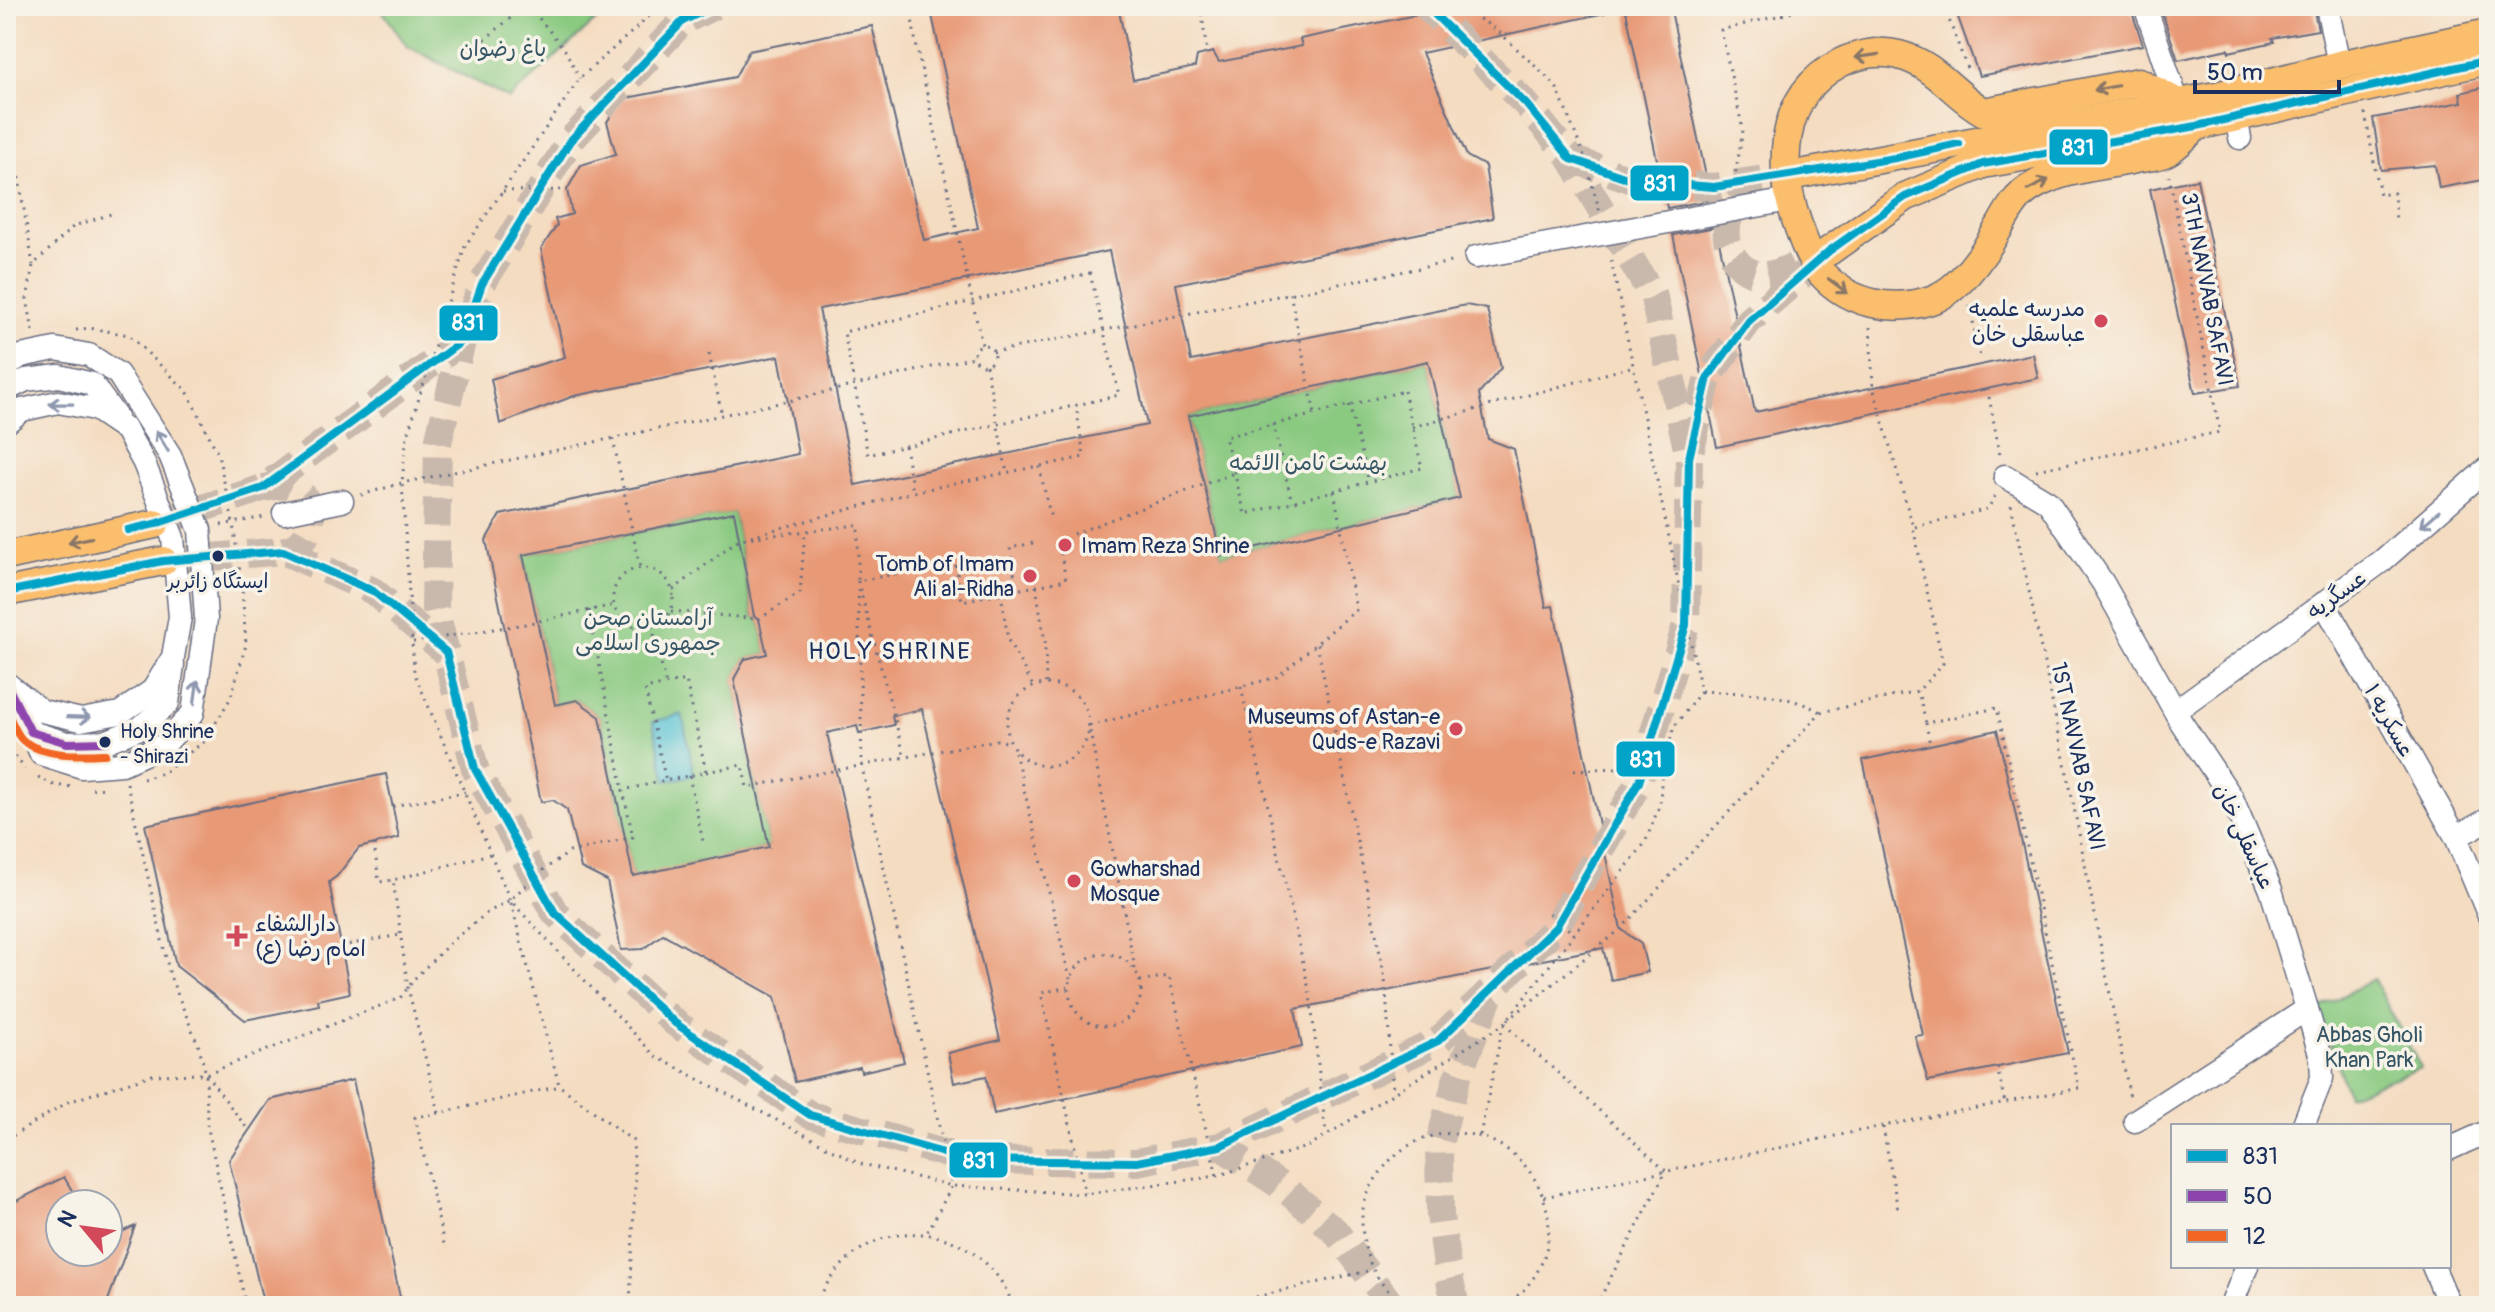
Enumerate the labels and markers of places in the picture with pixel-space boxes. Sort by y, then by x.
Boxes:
place label: مدرسه علمیه عباسقلی خان [1969,295,2085,348]
marker: مدرسه علمیه عباسقلی خان [2092,312,2110,330]
place label: Imam Reza Shrine [1081,532,1249,560]
marker: Imam Reza Shrine [1056,536,1074,554]
marker: ایستگاه زائربر [210,548,226,564]
place label: Tomb of Imam Ali al-Ridha [875,550,1014,603]
marker: Tomb of Imam Ali al-Ridha [1021,567,1039,585]
place label: ایستگاه زائربر [166,569,268,594]
place label: Museums of Astan-e Quds-e Razavi [1247,703,1440,756]
place label: Holy Shrine - Shirazi [120,719,214,769]
marker: Museums of Astan-e Quds-e Razavi [1447,720,1465,738]
marker: Holy Shrine - Shirazi [97,734,113,750]
place label: Gowharshad Mosque [1090,855,1201,908]
marker: Gowharshad Mosque [1065,872,1083,890]
place label: دارالشفاء امام رضا (ع) [255,910,366,965]
marker: دارالشفاء امام رضا (ع) [226,925,248,947]

